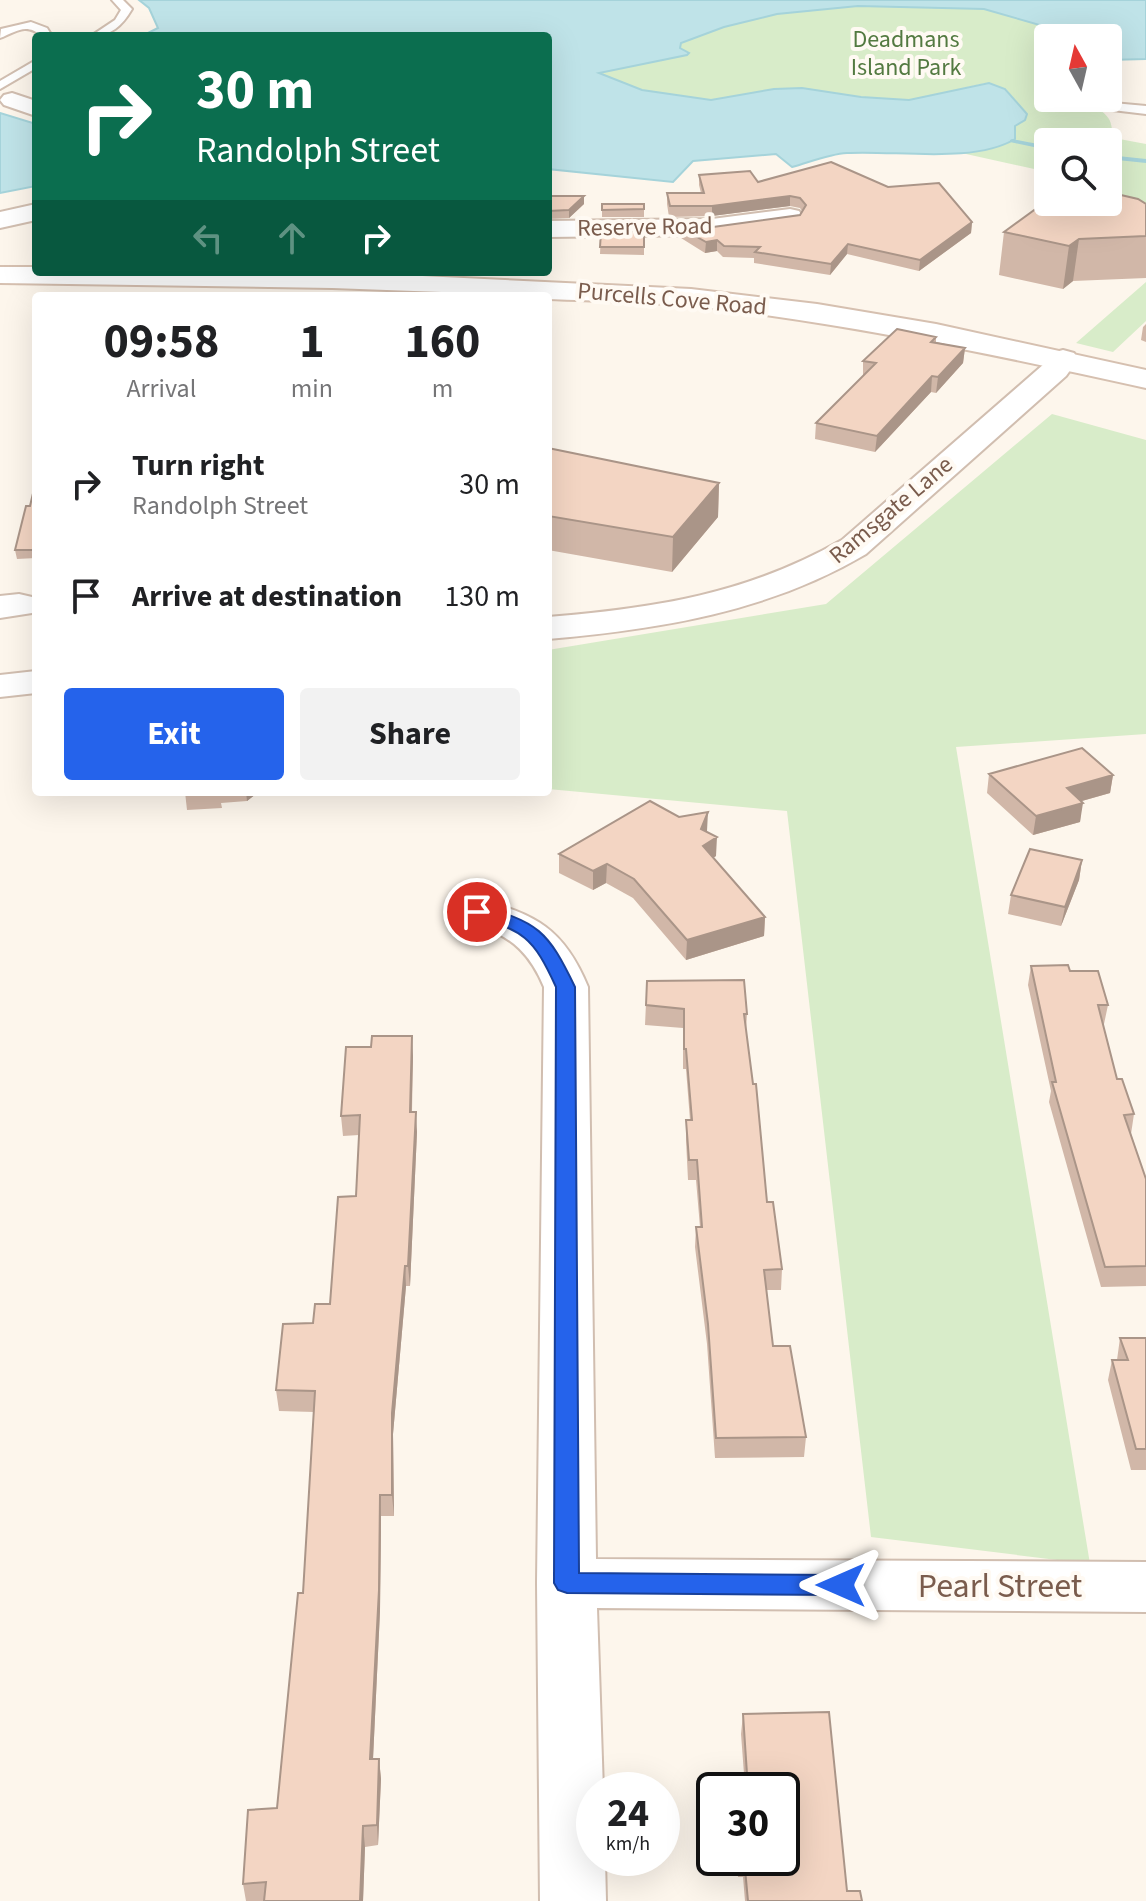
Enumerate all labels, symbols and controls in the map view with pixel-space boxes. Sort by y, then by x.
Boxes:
park label: Deadmans Island Park [851,22,961,85]
north arrow [1034,24,1122,112]
map controls [1034,24,1122,216]
text: 30 m [196,51,314,130]
icon: right [64,64,168,168]
text: Randolph Street [196,125,440,176]
button: search [1034,128,1122,216]
street label: Reserve Road [577,208,713,246]
icon: left [186,216,230,260]
icon: ahead [270,216,314,260]
icon: right [354,216,398,260]
street label: Purcells Cove Road [576,273,768,325]
text: 09:58 [103,308,219,376]
text: 1 [299,308,325,376]
text: 160 [404,308,480,376]
text: Arrival [126,370,196,407]
text: min [291,370,333,407]
text: m [432,370,453,407]
text: Turn right [132,444,264,487]
street label: Ramsgate Lane [821,448,961,572]
icon: right [64,462,108,506]
text: 30 m [459,463,520,506]
text: Randolph Street [132,487,308,524]
icon: arrive [64,574,108,618]
text: Arrive at destination [132,575,402,618]
text: 130 m [444,575,520,618]
button: Exit [64,688,284,780]
button: Share [300,688,520,780]
pin [443,878,511,946]
icon: arrive [455,890,499,934]
position arrow [799,1543,883,1627]
street label: Pearl Street [918,1562,1083,1611]
speed limit sign: 30 [696,1772,800,1876]
text: 24 [607,1785,649,1842]
text: km/h [606,1830,650,1858]

